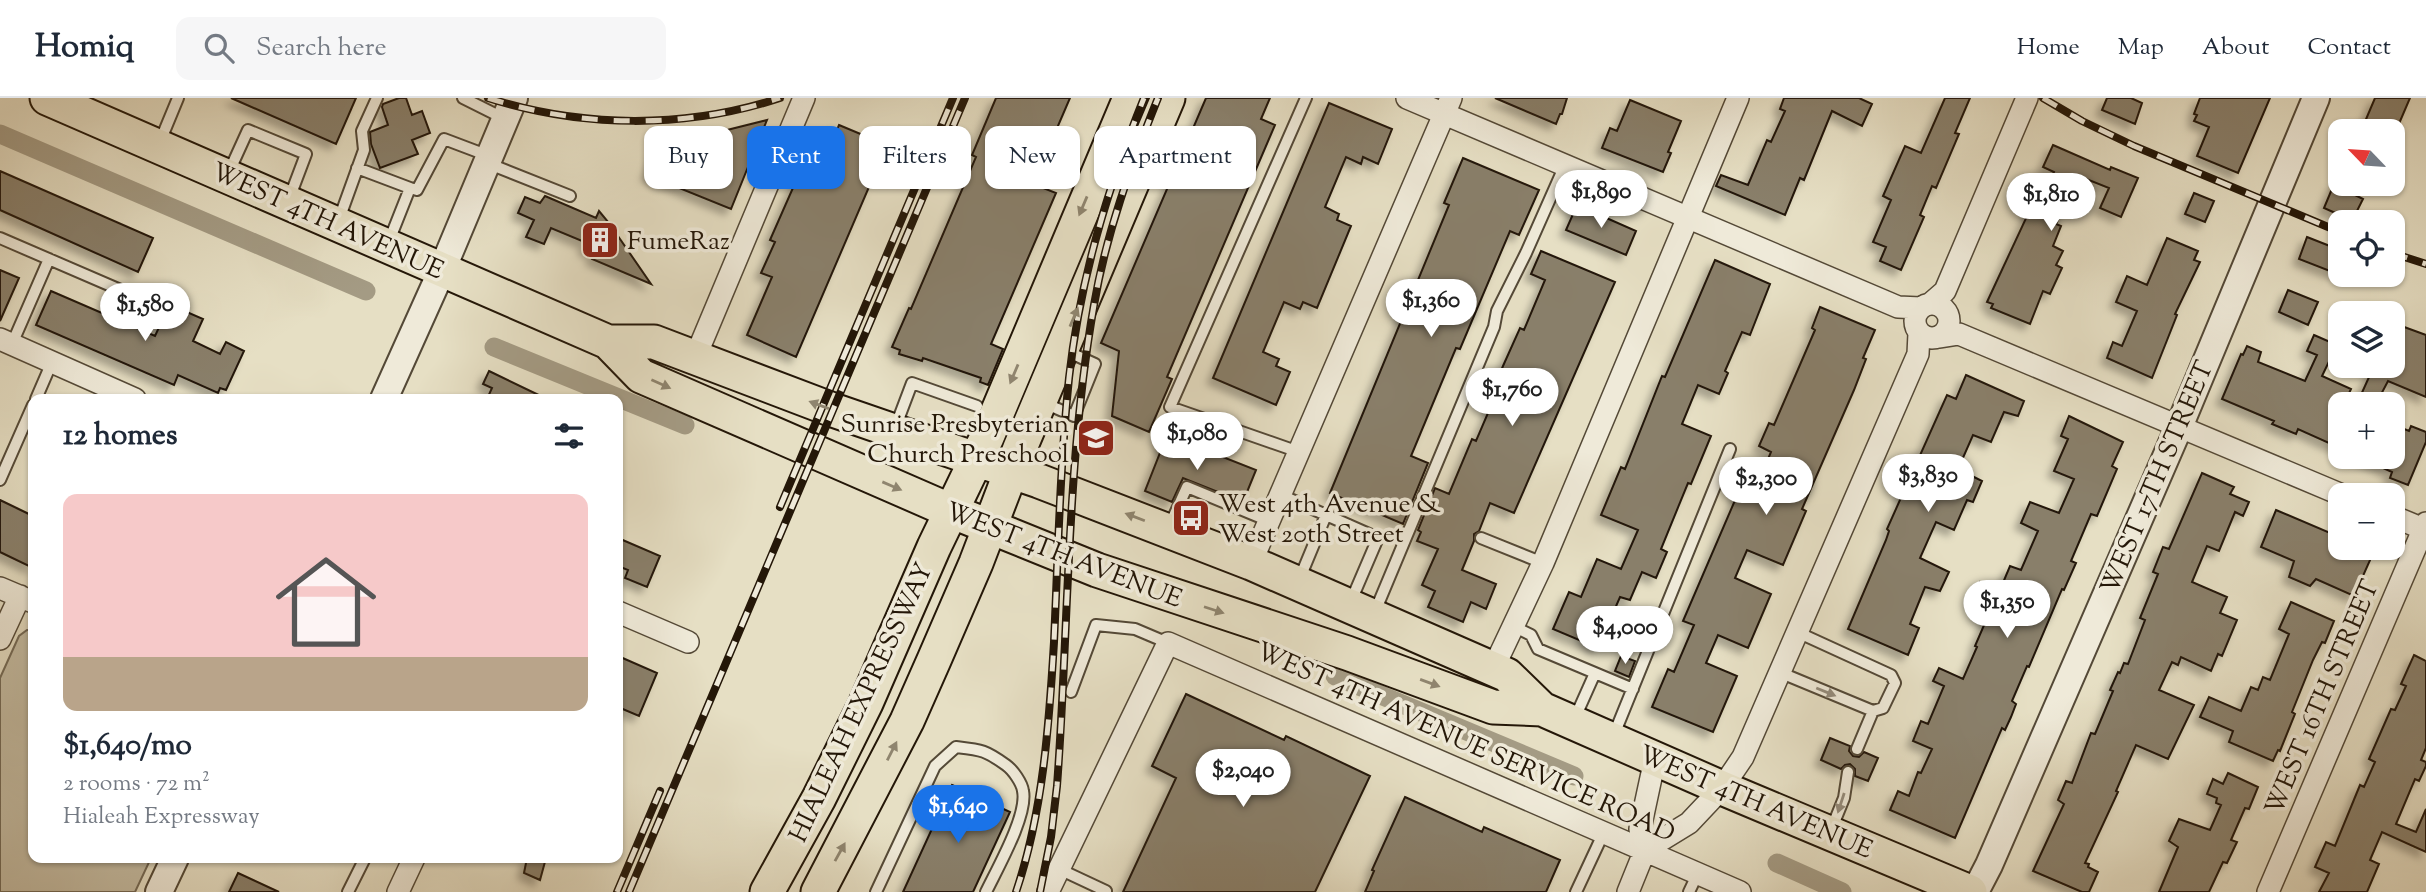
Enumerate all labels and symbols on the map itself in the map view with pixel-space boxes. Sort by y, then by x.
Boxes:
north arrow [2328,119,2404,196]
street label: WEST 4TH AVENUE [205,154,449,290]
pin: $1,890 [1544,170,1658,230]
pin: $1,810 [1994,174,2108,233]
one-way arrow [1078,195,1089,216]
building icon: FumeRaz [579,219,621,261]
place label: FumeRaz [627,224,730,261]
pin: $1,360 [1374,280,1488,339]
pin: $1,580 [88,284,202,343]
one-way arrow [1069,307,1080,328]
street label: WEST 17TH STREET [2092,356,2224,600]
one-way arrow [1008,364,1019,385]
pin: $1,760 [1455,368,1569,428]
one-way arrow [650,379,671,390]
one-way arrow [809,399,830,410]
place label: Sunrise Presbyterian Church Preschool [840,407,1069,474]
pin: $1,080 [1140,412,1254,472]
school or university icon: Sunrise Presbyterian Church Preschool [1075,417,1117,459]
pin: $3,830 [1871,454,1985,514]
pin: $2,300 [1709,458,1823,517]
one-way arrow [882,480,902,492]
place label: West 4th Avenue & West 20th Street [1218,487,1441,554]
street label: WEST 4TH AVENUE [939,494,1187,619]
bus stop icon: West 4th Avenue & West 20th Street [1170,497,1212,539]
one-way arrow [1125,512,1146,523]
street label: HIALEAH EXPRESSWAY [781,557,943,849]
street label: WEST 16TH STREET [2257,575,2390,821]
pin: $1,350 [1950,580,2064,640]
one-way arrow [1204,605,1225,616]
pin: $4,000 [1568,606,1682,666]
street label: WEST 4TH AVENUE SERVICE ROAD [1250,634,1680,853]
one-way arrow [1419,677,1440,688]
one-way arrow [1815,686,1836,697]
street label: WEST 4TH AVENUE [1632,737,1878,869]
one-way arrow [887,741,898,761]
pin: $2,040 [1186,750,1300,809]
pin: $1,640 [901,786,1015,845]
one-way arrow [1835,793,1845,814]
one-way arrow [834,842,846,862]

